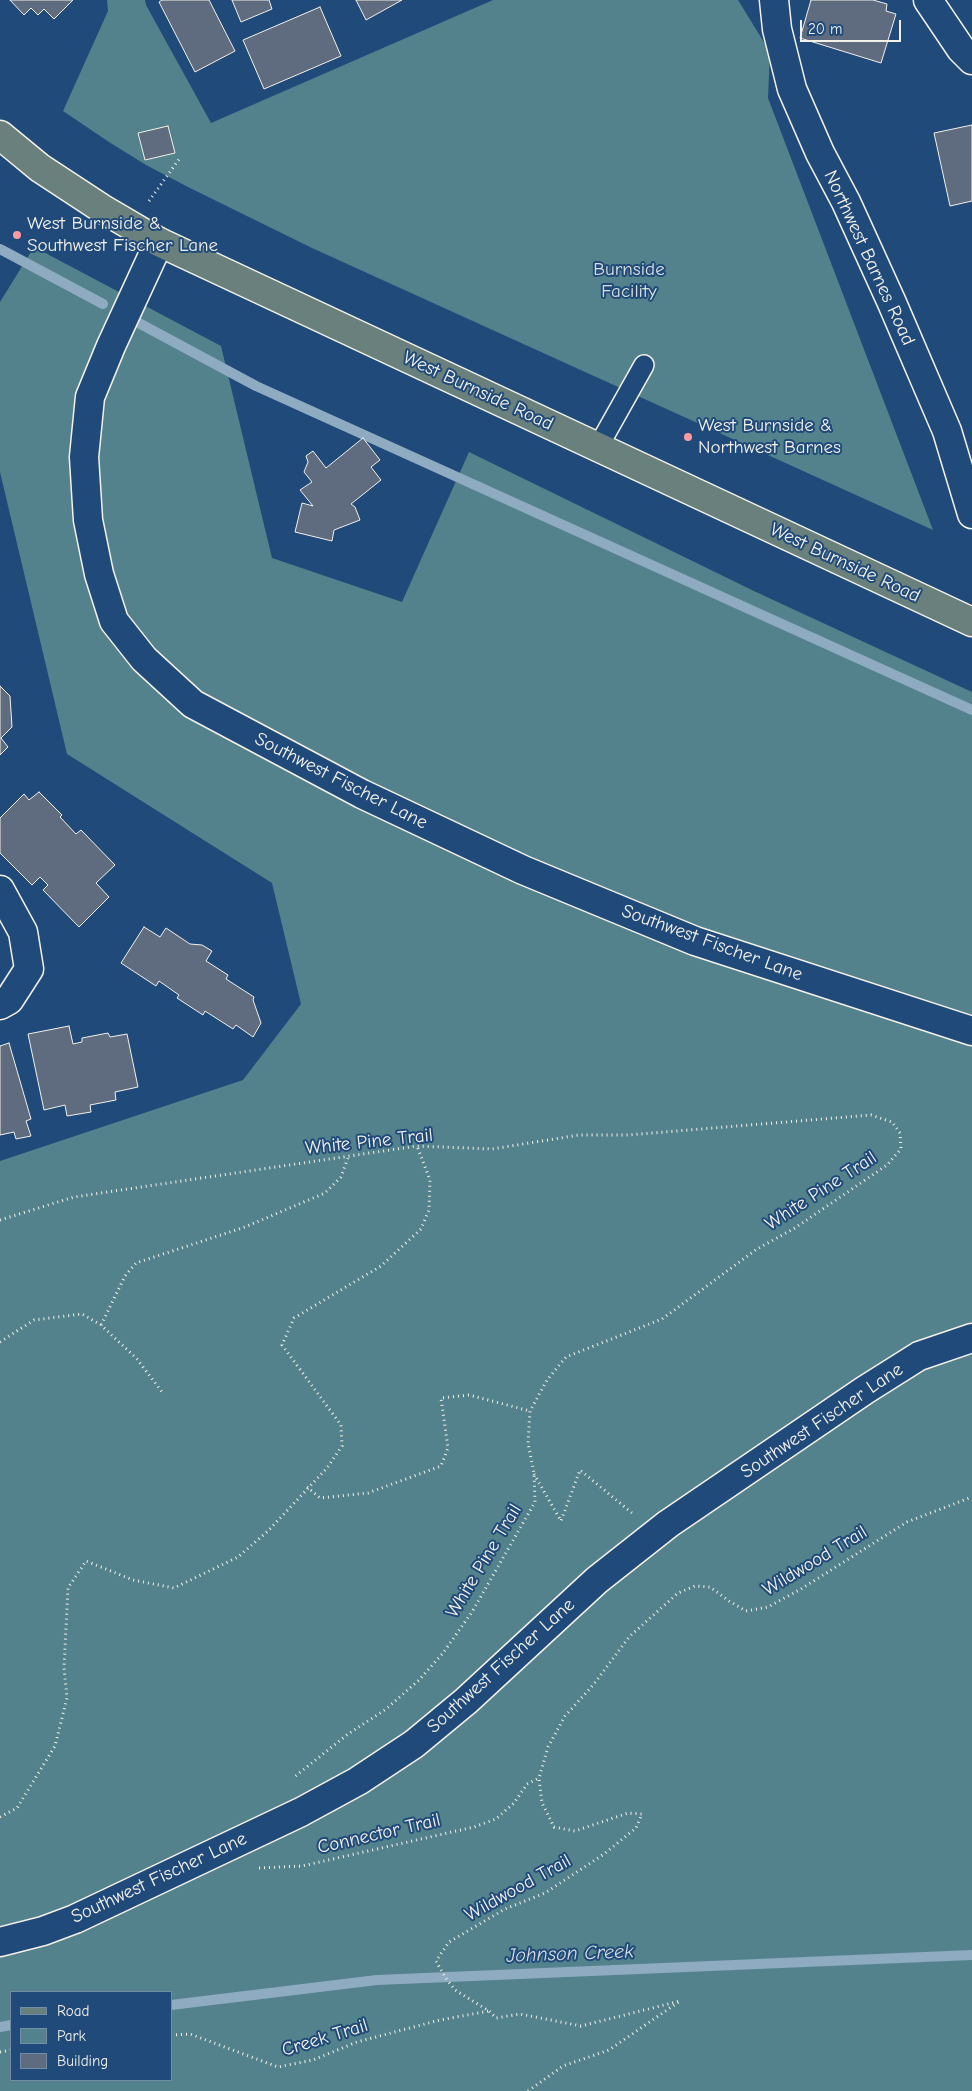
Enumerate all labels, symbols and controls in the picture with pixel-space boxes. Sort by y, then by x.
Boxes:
scale bar [802,10,903,42]
text: 20 m [808,20,842,38]
street label: Northwest Barnes Road [818,167,920,349]
place label: West Burnside & Southwest Fischer Lane [27,213,218,257]
marker: West Burnside & Southwest Fischer Lane [11,229,23,241]
park label: Burnside Facility [593,259,665,303]
street label: West Burnside Road [399,346,557,436]
place label: West Burnside & Northwest Barnes [698,415,841,459]
marker: West Burnside & Northwest Barnes [682,431,694,443]
street label: West Burnside Road [766,518,924,608]
street label: Southwest Fischer Lane [251,727,431,835]
street label: Southwest Fischer Lane [618,900,806,986]
street label: White Pine Trail [304,1124,434,1160]
street label: White Pine Trail [761,1146,881,1236]
street label: Southwest Fischer Lane [736,1358,908,1484]
street label: White Pine Trail [441,1500,527,1622]
street label: Wildwood Trail [759,1521,871,1601]
street label: Southwest Fischer Lane [422,1594,580,1738]
street label: Connector Trail [315,1809,443,1859]
street label: Southwest Fischer Lane [68,1827,250,1929]
street label: Wildwood Trail [461,1849,575,1927]
water label: Johnson Creek [506,1940,634,1968]
legend [10,1991,172,2081]
text: Road [57,2002,89,2020]
street label: Creek Trail [279,2014,371,2062]
text: Park [57,2027,86,2045]
text: Building [57,2052,108,2070]

